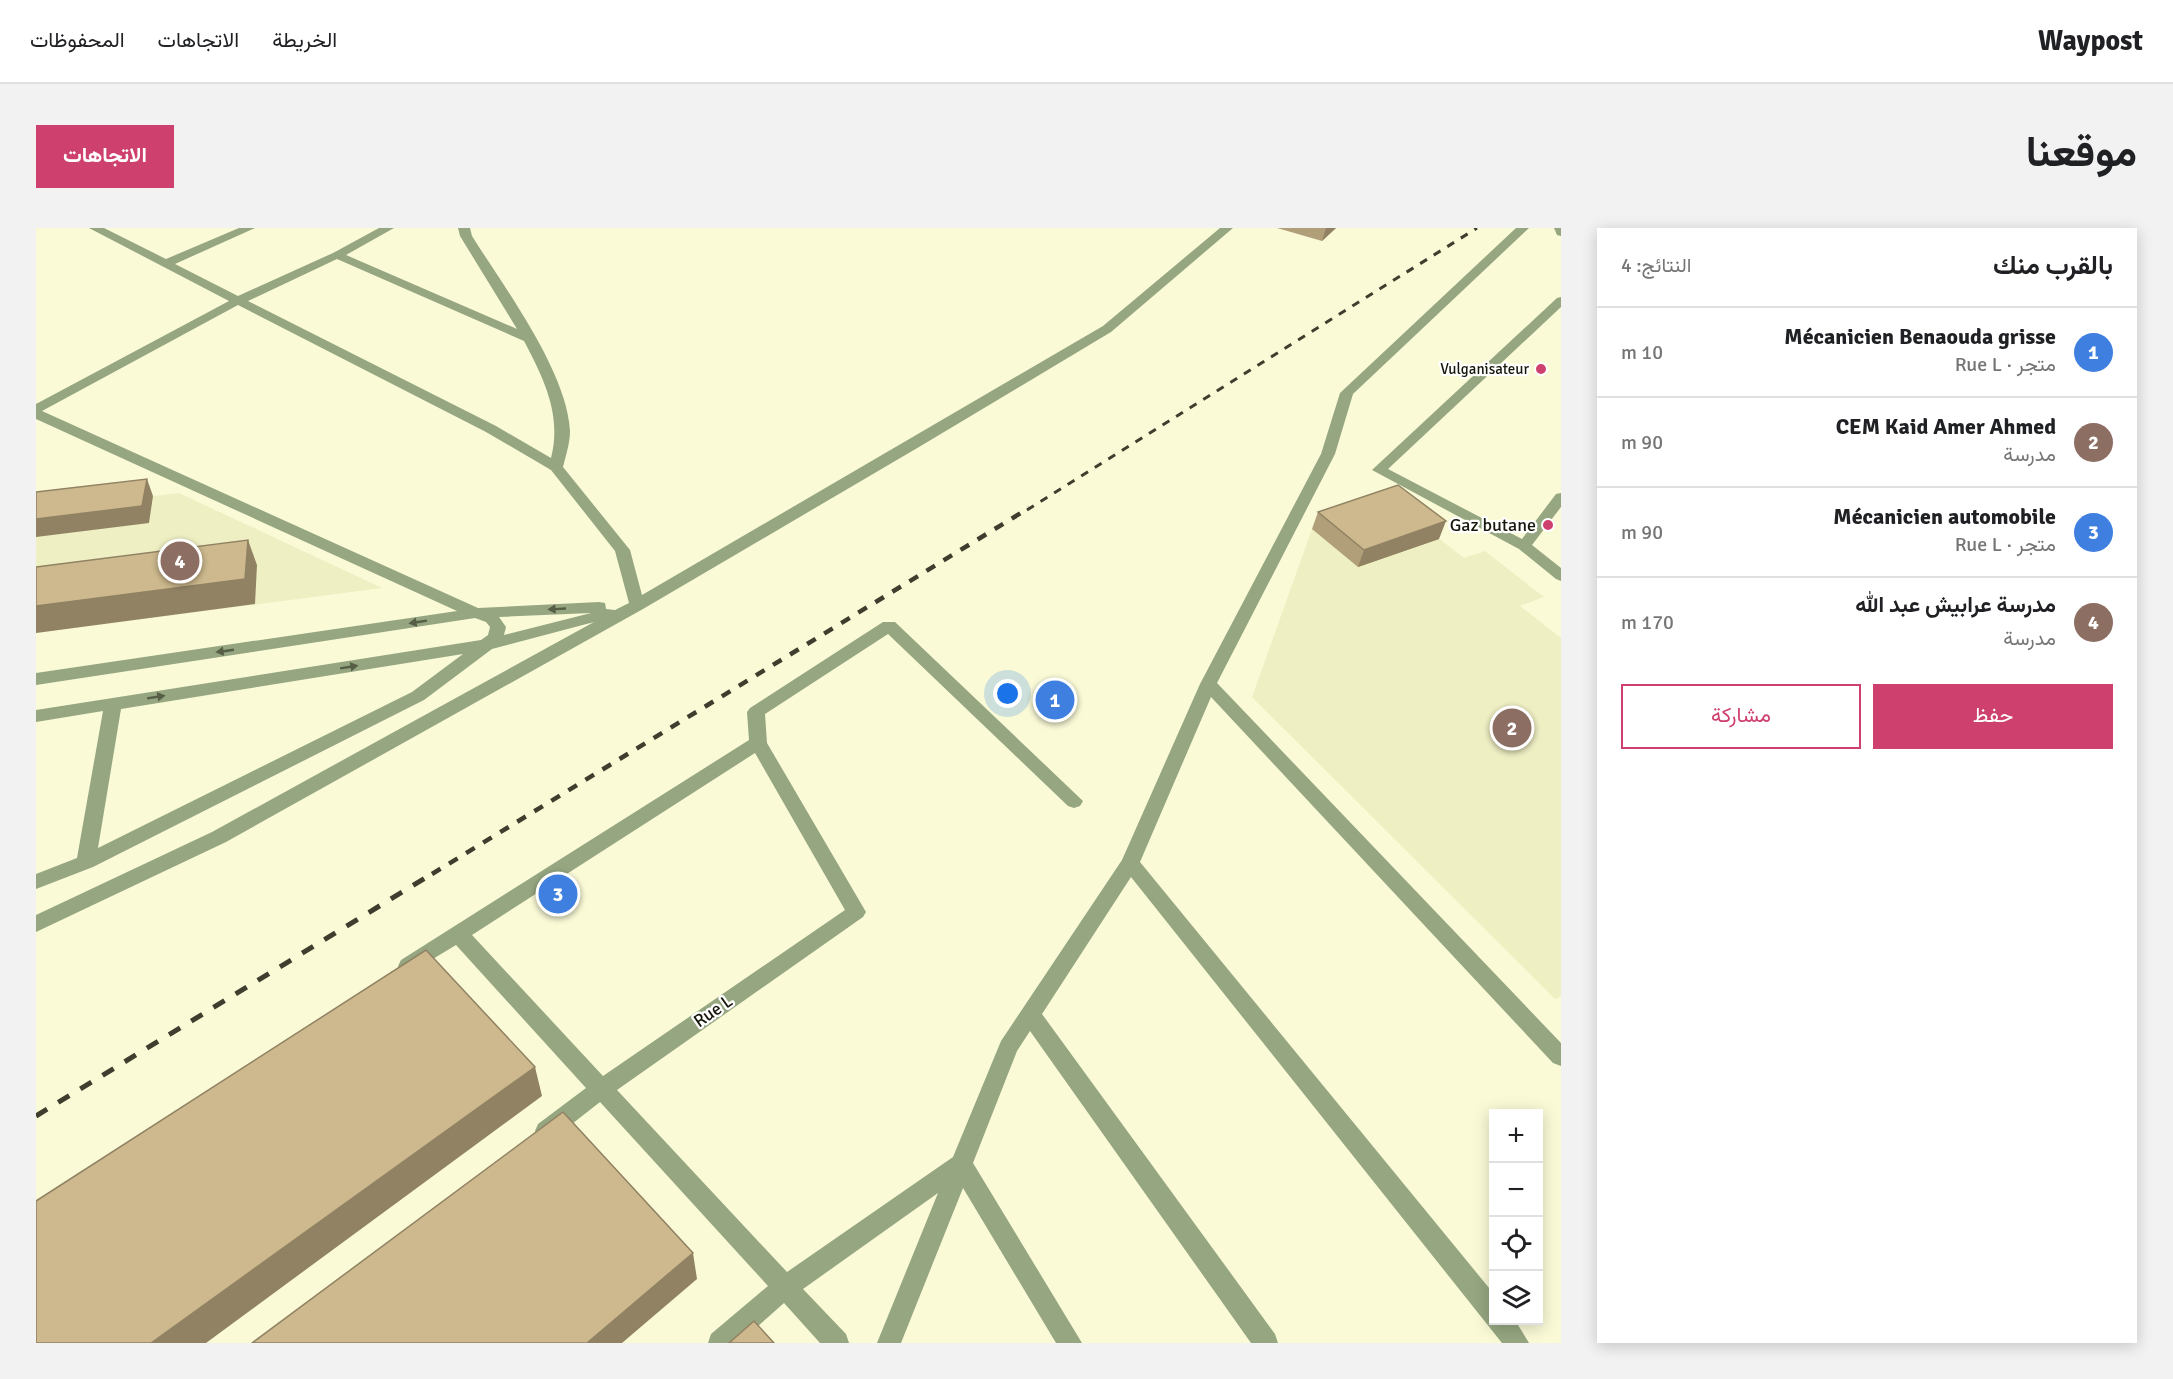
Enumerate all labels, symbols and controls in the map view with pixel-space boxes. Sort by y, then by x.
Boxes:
text: Waypost [2038,24,2143,58]
text: المحفوظات [30,27,125,53]
text: الاتجاهات [158,27,239,53]
text: الخريطة [272,27,337,53]
button: الاتجاهات [36,125,174,188]
text: موقعنا [2026,127,2137,178]
text: بالقرب منك [1993,250,2113,282]
text: النتائج: 4 [1621,253,1692,278]
text: Mécanicien Benaouda grisse [1784,323,2056,350]
text: 10 m [1621,340,1663,365]
text: 1 [2088,340,2099,365]
text: متجر · Rue L [1955,352,2056,377]
place label: Vulganisateur [1440,360,1529,378]
marker: Vulganisateur [1534,362,1548,376]
text: CEM Kaid Amer Ahmed [1836,413,2056,440]
text: 90 m [1621,430,1663,455]
text: 2 [2088,430,2099,455]
text: مدرسة [2003,442,2056,467]
text: Mécanicien automobile [1833,503,2056,530]
place label: Gaz butane [1450,514,1536,536]
marker: Gaz butane [1541,518,1555,532]
text: 90 m [1621,520,1663,545]
text: 3 [2088,520,2099,545]
text: متجر · Rue L [1955,532,2056,557]
pin: 4 [160,538,200,584]
text: مدرسة عرابيش عبد الله [1855,591,2056,618]
one-way arrow [548,605,567,614]
text: 170 m [1621,610,1674,635]
text: 4 [2088,610,2099,635]
one-way arrow [408,617,427,626]
text: مدرسة [2003,626,2056,651]
one-way arrow [215,646,234,655]
one-way arrow [339,662,358,671]
pin: 1 [1036,678,1074,722]
your location [993,679,1022,708]
button: مشاركة [1621,684,1861,749]
button: حفظ [1873,684,2113,749]
one-way arrow [147,693,166,702]
pin: 2 [1492,706,1532,750]
pin: 3 [538,872,578,916]
street label: Rue L [689,990,737,1032]
map controls [1489,1109,1543,1325]
button: + [1489,1109,1543,1163]
button: − [1489,1163,1543,1217]
button: locate [1489,1217,1543,1271]
button: layers [1489,1271,1543,1325]

